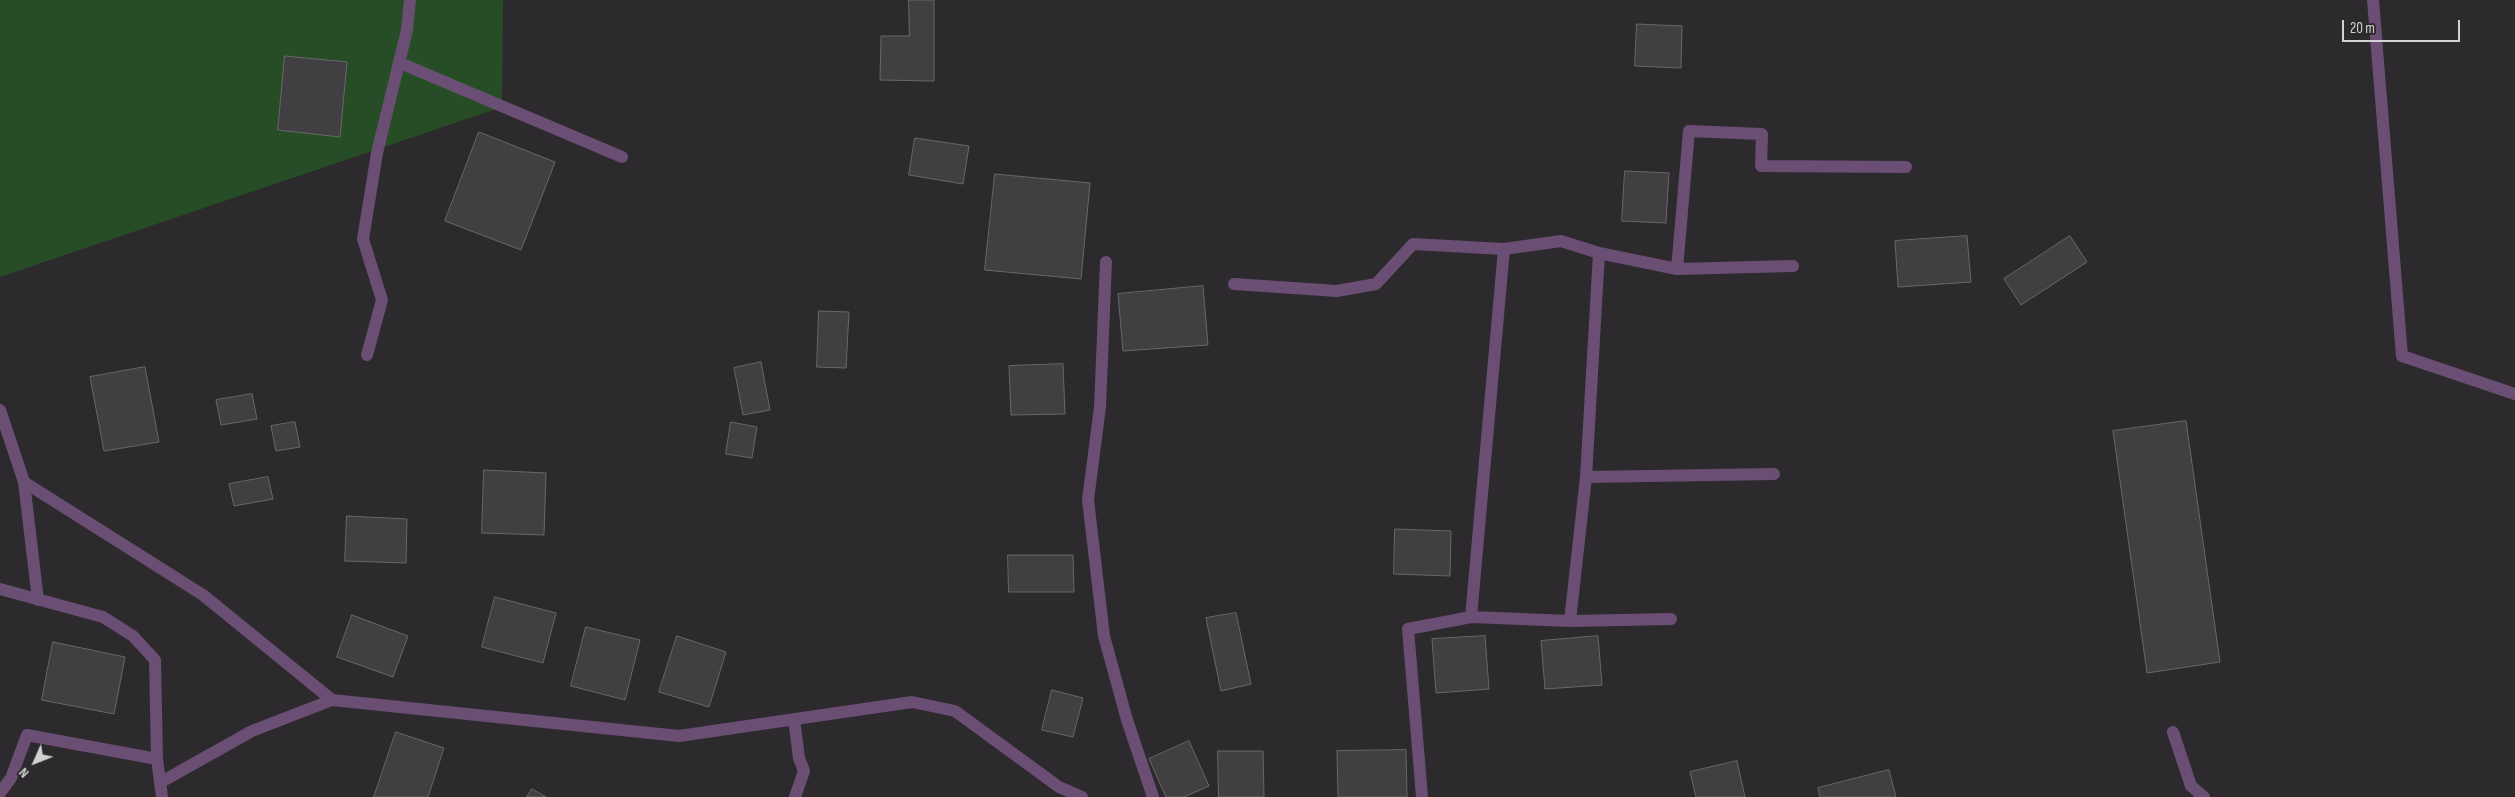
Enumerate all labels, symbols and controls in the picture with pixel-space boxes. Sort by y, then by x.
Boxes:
scale bar [2345,10,2462,42]
text: 20 m [2350,19,2375,38]
north arrow [10,737,60,787]
text: N [15,764,33,781]

